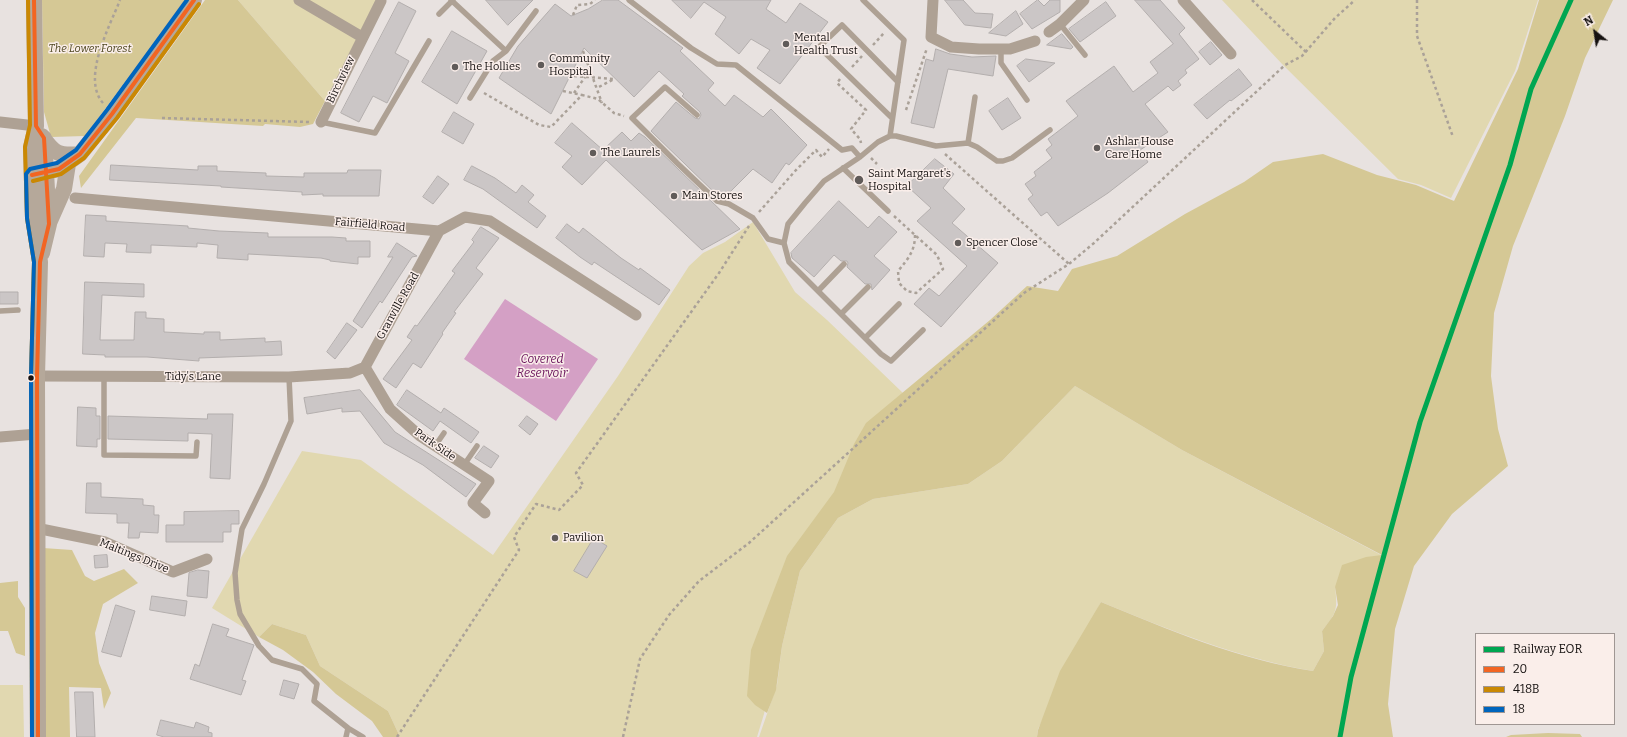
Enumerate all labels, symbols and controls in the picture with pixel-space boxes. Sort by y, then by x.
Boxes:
north arrow [1575,12,1615,52]
text: N [1582,13,1596,29]
place label: Mental Health Trust [794,31,858,57]
marker: Mental Health Trust [781,39,791,49]
park label: The Lower Forest [49,42,131,56]
place label: Community Hospital [549,52,610,78]
street label: Birchview [324,54,358,106]
place label: The Hollies [463,60,520,74]
marker: Community Hospital [536,60,546,70]
marker: The Hollies [450,62,460,72]
place label: Ashlar House Care Home [1105,135,1174,161]
marker: Ashlar House Care Home [1092,143,1102,153]
place label: The Laurels [601,146,660,160]
marker: The Laurels [588,148,598,158]
place label: Saint Margaret's Hospital [868,167,951,193]
marker: Saint Margaret's Hospital [853,174,865,186]
place label: Main Stores [682,189,743,203]
marker: Main Stores [669,191,679,201]
street label: Fairfield Road [334,215,406,235]
place label: Spencer Close [966,236,1038,250]
marker: Spencer Close [953,238,963,248]
street label: Granville Road [374,270,422,342]
water label: Covered Reservoir [516,353,568,381]
street label: Tidy's Lane [165,370,221,384]
unlabelled marker [26,373,36,383]
street label: Park Side [412,426,458,464]
place label: Pavilion [563,531,604,545]
marker: Pavilion [550,533,560,543]
street label: Maltings Drive [97,536,171,576]
legend [1475,633,1615,725]
text: Railway EOR [1513,642,1582,656]
text: 20 [1513,662,1527,676]
text: 418B [1513,682,1540,696]
text: 18 [1513,702,1525,716]

